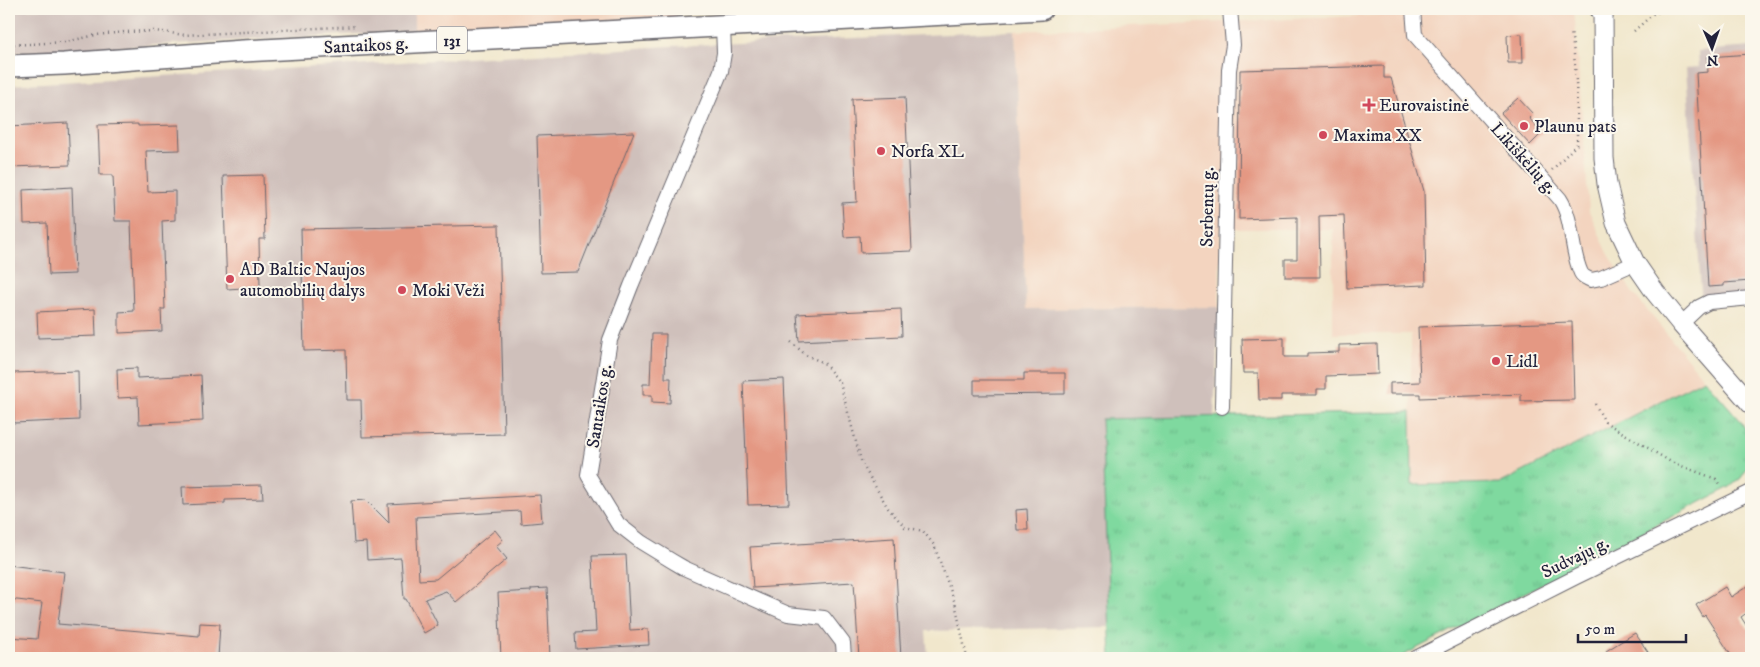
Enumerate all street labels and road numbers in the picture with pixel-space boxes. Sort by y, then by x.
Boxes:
road number: 131 [437,26,467,54]
street label: Santaikos g. [323,33,409,59]
street label: Likiškėlių g. [1485,118,1561,199]
street label: Serbentų g. [1196,167,1220,247]
street label: Santaikos g. [582,363,617,450]
street label: Sudvajų g. [1538,532,1613,584]

